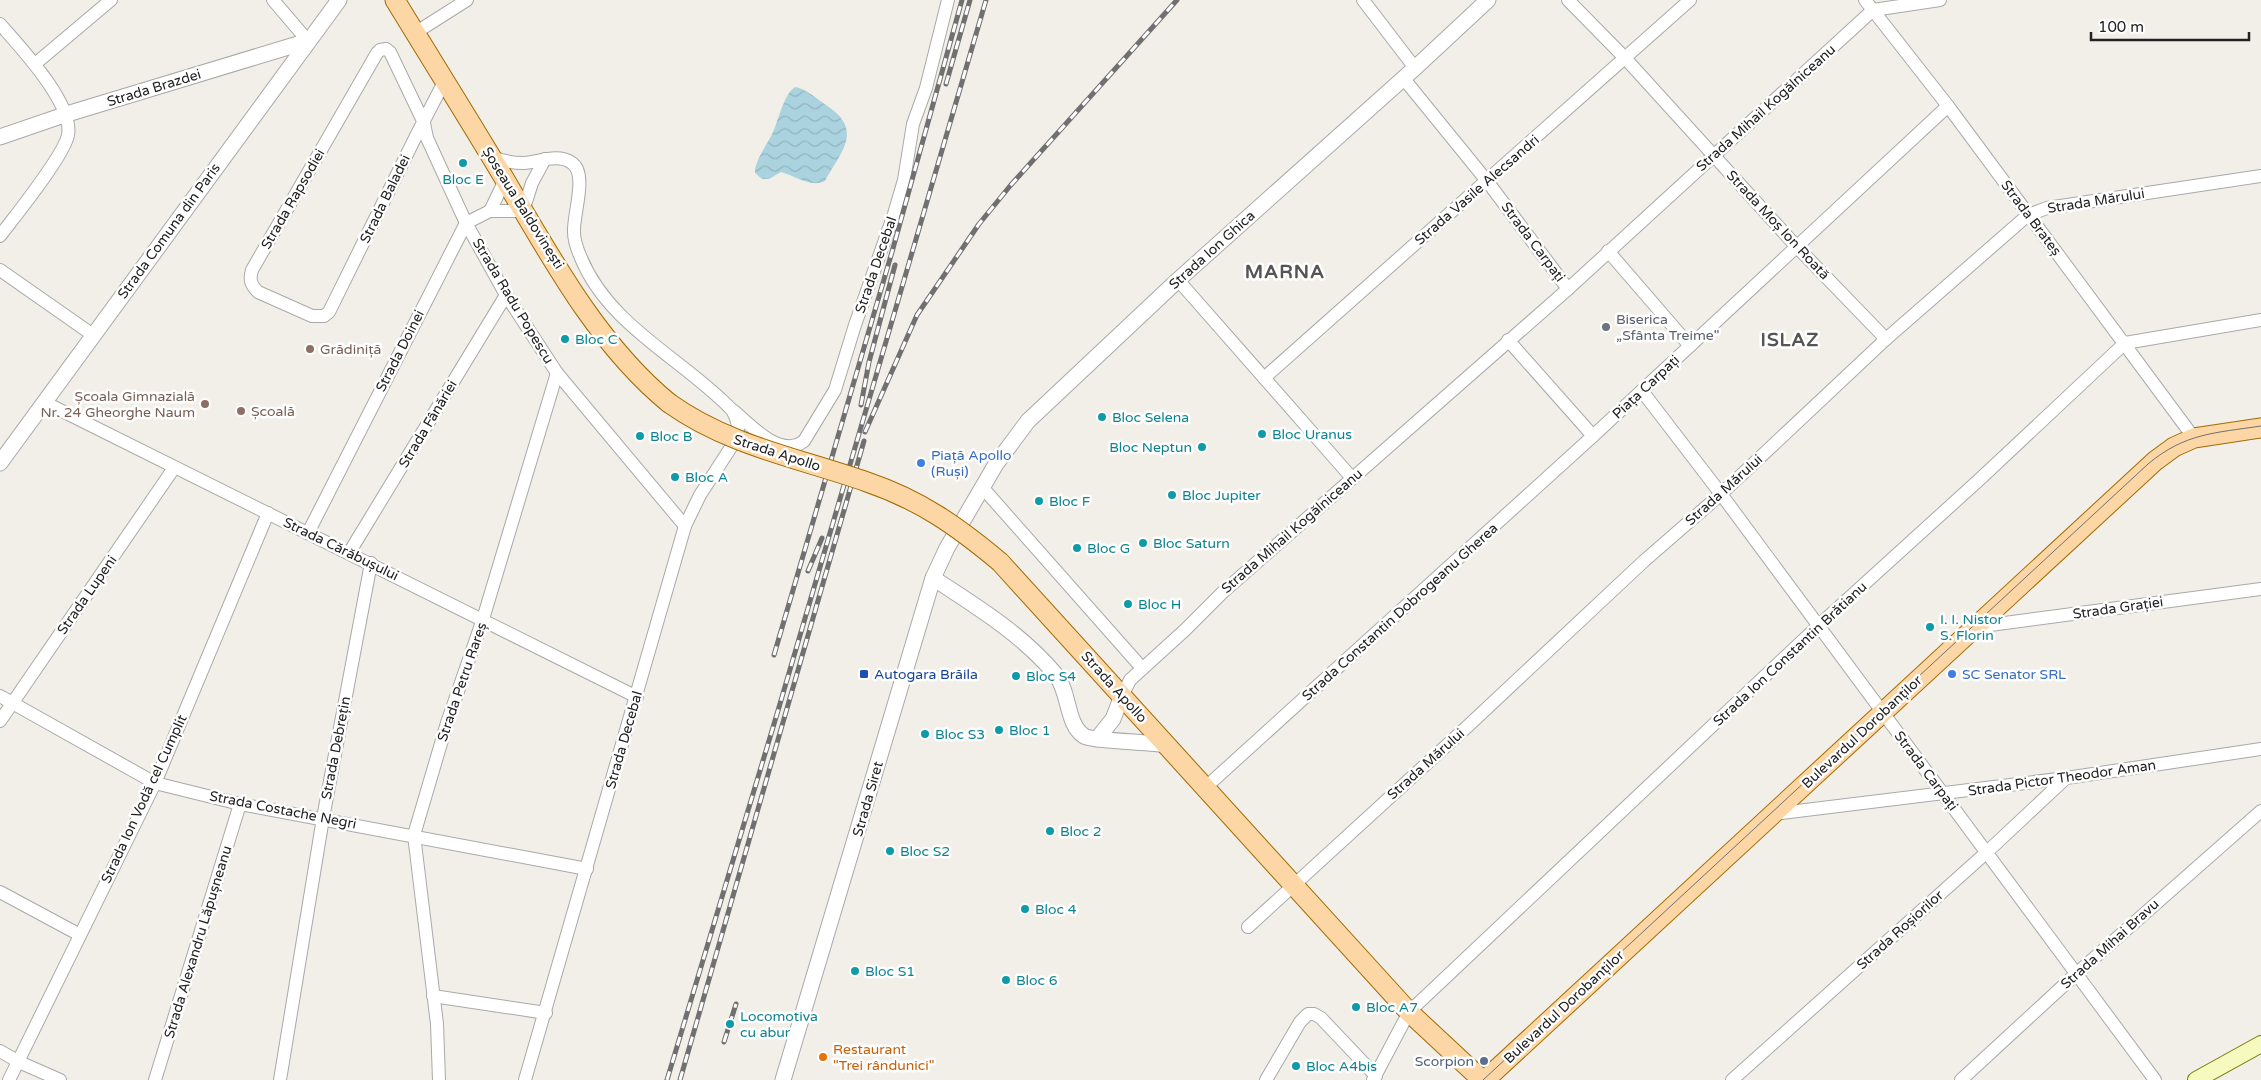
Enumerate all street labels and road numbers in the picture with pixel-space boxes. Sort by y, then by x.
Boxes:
street label: Strada Mihail Kogălniceanu [1693,41,1839,175]
street label: Strada Brazdei [105,66,203,110]
street label: Strada Vasile Alecsandri [1411,131,1543,249]
street label: Șoseaua Baldovinești [478,144,568,272]
street label: Strada Rapsodiei [257,146,329,252]
street label: Strada Baladei [356,152,414,246]
street label: Strada Comuna din Paris [114,160,224,302]
street label: Strada Moș Ion Roată [1723,167,1833,283]
street label: Strada Brateș [1997,177,2065,259]
street label: Strada Mărului [2046,185,2146,217]
street label: Strada Carpați [1497,199,1569,285]
street label: Strada Ion Ghica [1166,207,1258,293]
street label: Strada Decebal [852,215,900,315]
street label: Strada Radu Popescu [469,235,557,367]
street label: Strada Doinei [372,307,428,395]
street label: Piața Carpați [1609,352,1683,422]
street label: Strada Fânăriei [395,377,461,471]
street label: Strada Apollo [731,431,823,475]
street label: Strada Mărului [1682,451,1766,529]
street label: Strada Mihail Kogălniceanu [1218,465,1366,597]
street label: Strada Cărăbușului [281,514,401,584]
street label: Strada Constantin Dobrogeanu Gherea [1299,520,1501,704]
street label: Strada Lupeni [53,552,121,638]
street label: Strada Ion Constantin Brătianu [1710,578,1870,730]
street label: Strada Grației [2072,593,2164,623]
street label: Strada Petru Rareș [434,620,490,744]
street label: Strada Apollo [1077,648,1151,726]
street label: Bulevardul Dorobanților [1798,671,1926,792]
street label: Strada Decebal [602,689,646,791]
street label: Strada Debrețin [318,695,354,801]
street label: Strada Ion Vodă cel Cumplit [97,711,191,886]
street label: Strada Mărului [1384,725,1468,803]
street label: Strada Carpați [1890,728,1962,814]
street label: Strada Pictor Theodor Aman [1967,756,2157,800]
street label: Strada Siret [849,759,887,839]
street label: Strada Costache Negri [208,787,358,833]
street label: Strada Alexandru Lăpușneanu [161,844,235,1040]
street label: Strada Roșiorilor [1853,886,1947,973]
street label: Strada Mihai Bravu [2057,895,2163,993]
street label: Bulevardul Dorobanților [1500,946,1628,1067]

